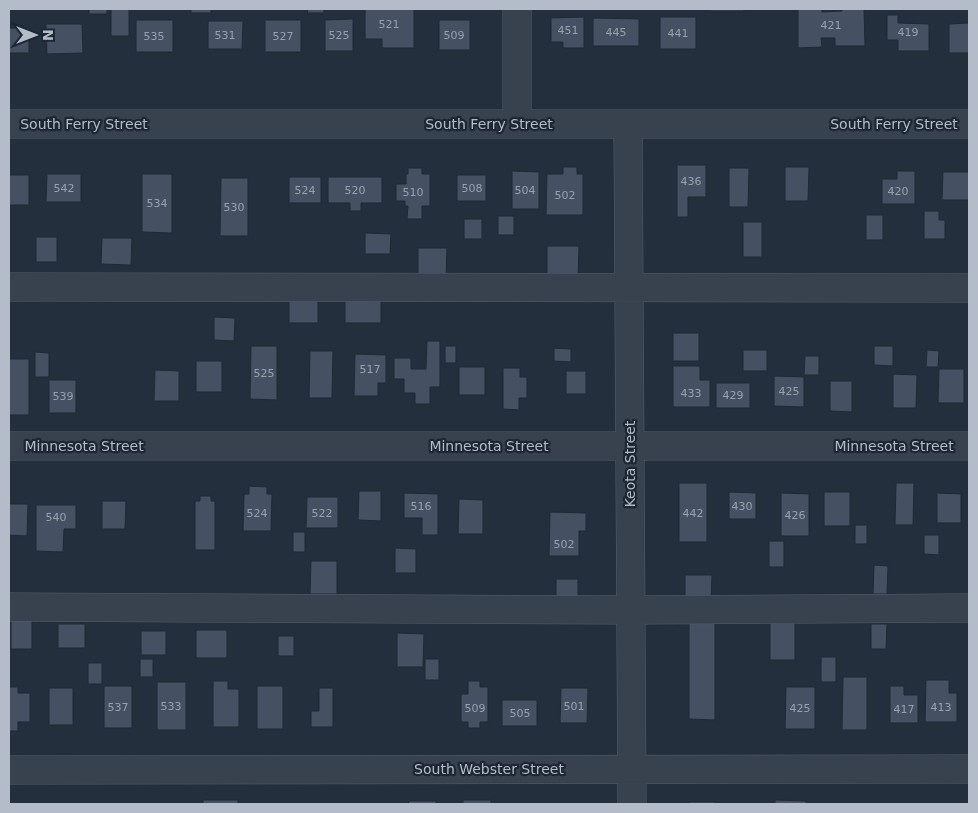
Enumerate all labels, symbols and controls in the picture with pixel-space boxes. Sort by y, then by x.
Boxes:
north arrow [10,10,60,60]
house number: 521 [379,18,400,31]
house number: 421 [821,19,842,32]
house number: 451 [558,24,579,37]
house number: 445 [606,26,627,39]
house number: 419 [898,26,919,39]
house number: 441 [668,27,689,40]
text: N [40,29,56,41]
house number: 531 [215,29,236,42]
house number: 525 [329,29,350,42]
house number: 509 [444,29,465,42]
house number: 535 [144,30,165,43]
house number: 527 [273,30,294,43]
street label: South Ferry Street [20,116,148,132]
street label: South Ferry Street [425,116,553,132]
street label: South Ferry Street [830,116,958,132]
house number: 436 [681,175,702,188]
house number: 542 [54,182,75,195]
house number: 508 [462,182,483,195]
house number: 524 [295,184,316,197]
house number: 520 [345,184,366,197]
house number: 504 [515,184,536,197]
house number: 420 [888,185,909,198]
house number: 510 [403,186,424,199]
house number: 502 [555,189,576,202]
house number: 534 [147,197,168,210]
house number: 530 [224,201,245,214]
house number: 517 [360,363,381,376]
house number: 525 [254,367,275,380]
house number: 425 [779,385,800,398]
house number: 433 [681,387,702,400]
house number: 429 [723,389,744,402]
house number: 539 [53,390,74,403]
street label: Keota Street [622,420,638,507]
street label: Minnesota Street [24,438,144,454]
street label: Minnesota Street [429,438,549,454]
street label: Minnesota Street [834,438,954,454]
house number: 516 [411,500,432,513]
house number: 430 [732,500,753,513]
house number: 524 [247,507,268,520]
house number: 522 [312,507,333,520]
house number: 442 [683,507,704,520]
house number: 426 [785,509,806,522]
house number: 540 [46,511,67,524]
house number: 502 [554,538,575,551]
house number: 533 [161,700,182,713]
house number: 501 [564,700,585,713]
house number: 537 [108,701,129,714]
house number: 413 [931,701,952,714]
house number: 509 [465,702,486,715]
house number: 425 [790,702,811,715]
house number: 417 [894,703,915,716]
house number: 505 [510,707,531,720]
street label: South Webster Street [414,761,564,777]

